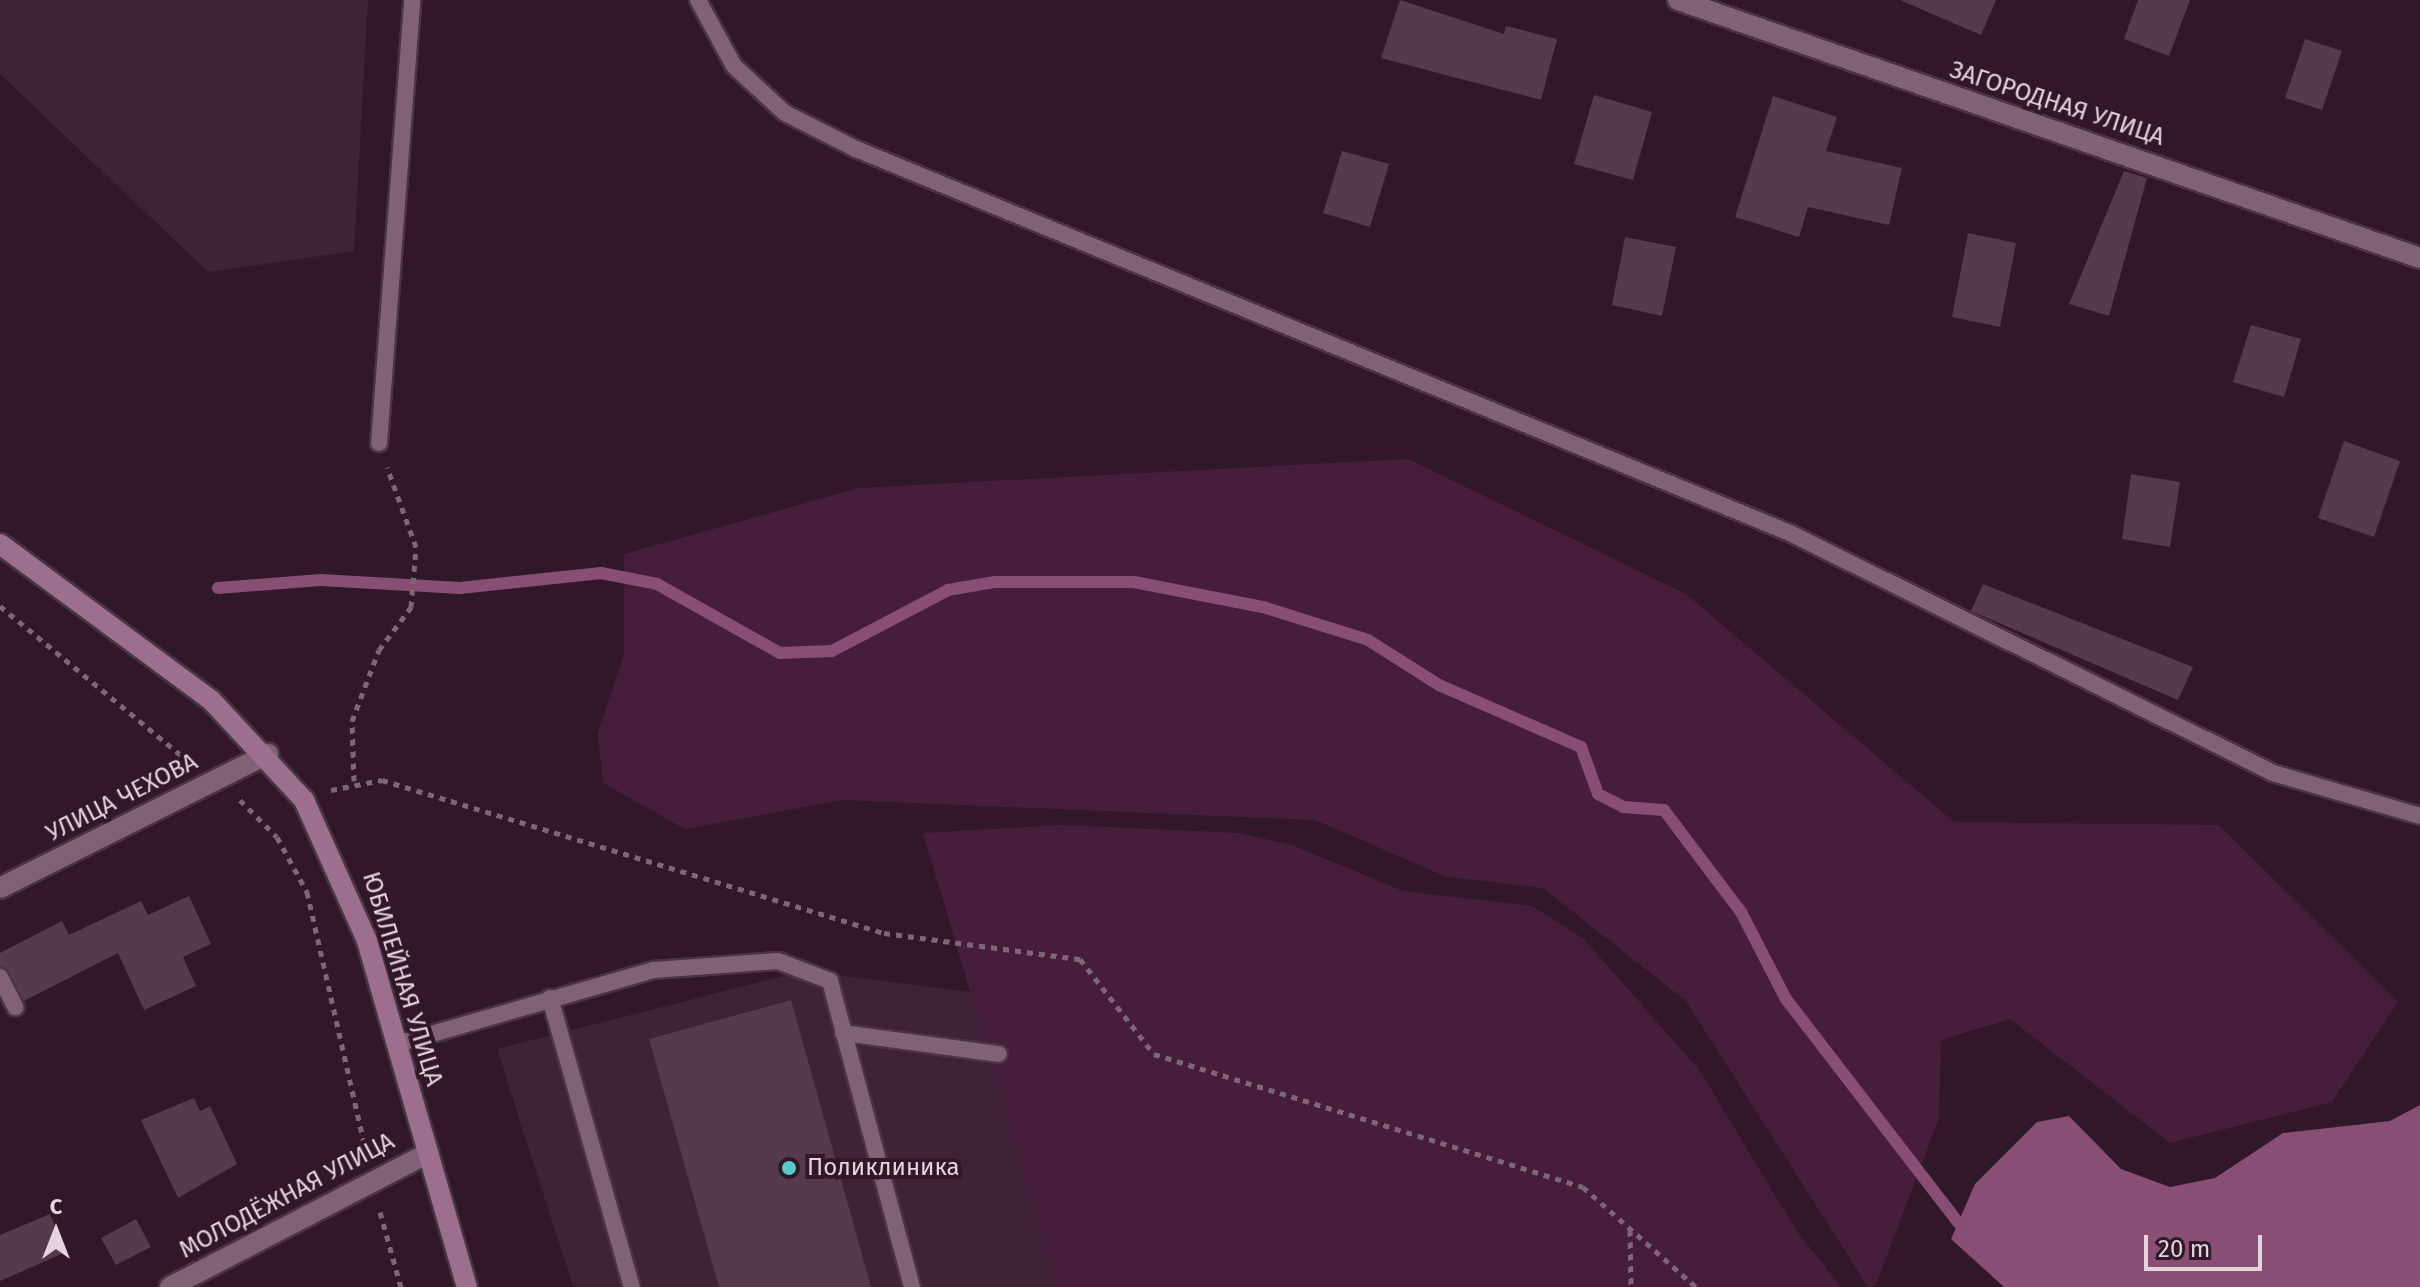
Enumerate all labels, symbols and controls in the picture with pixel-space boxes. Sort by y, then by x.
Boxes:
street label: ЗАГОРОДНАЯ УЛИЦА [1946,56,2168,152]
street label: УЛИЦА ЧЕХОВА [42,748,202,848]
street label: ЮБИЛЕЙНАЯ УЛИЦА [356,869,448,1089]
street label: МОЛОДЁЖНАЯ УЛИЦА [175,1127,399,1265]
place label: Поликлиника [807,1154,960,1182]
marker: Поликлиника [778,1157,800,1179]
north arrow [16,1191,96,1271]
text: С [50,1193,62,1220]
scale bar [2148,1219,2266,1269]
text: 20 m [2158,1235,2210,1263]

